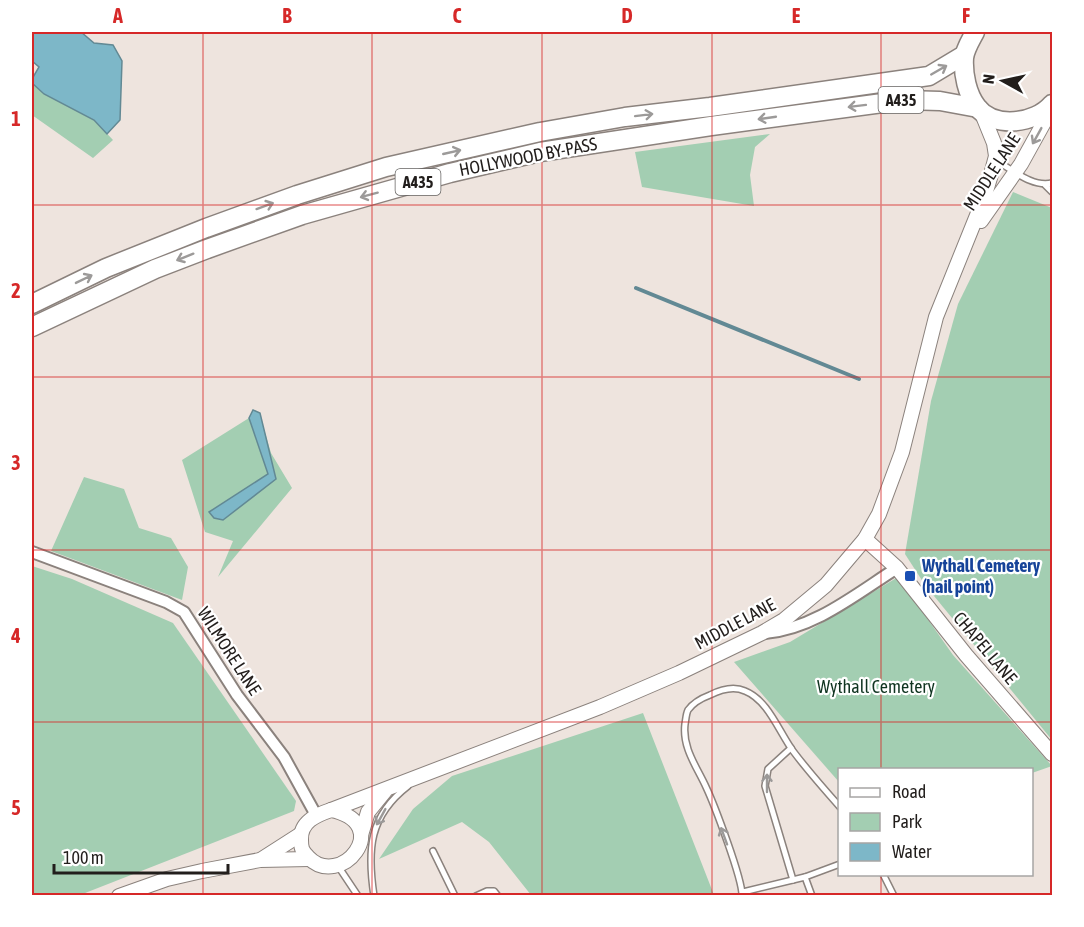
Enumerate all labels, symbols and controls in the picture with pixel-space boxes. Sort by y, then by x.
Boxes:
text: A [112,4,123,27]
text: B [282,4,292,27]
text: C [453,4,462,27]
text: D [621,4,633,27]
text: E [792,4,801,27]
text: F [962,4,970,27]
north arrow [973,51,1033,111]
one-way arrow [930,63,947,75]
text: N [979,73,998,85]
road number: A435 [878,87,924,113]
one-way arrow [848,100,868,111]
text: 1 [11,107,21,130]
one-way arrow [633,109,653,120]
one-way arrow [757,112,777,123]
one-way arrow [1031,127,1042,145]
street label: MIDDLE LANE [959,129,1025,214]
street label: HOLLYWOOD BY-PASS [457,133,599,180]
one-way arrow [443,146,462,158]
road number: A435 [396,169,440,195]
one-way arrow [360,190,379,201]
one-way arrow [255,200,274,211]
one-way arrow [176,253,195,264]
one-way arrow [75,272,93,284]
text: 2 [11,279,21,302]
text: 3 [11,451,21,474]
place label: Wythall Cemetery (hail point) [921,555,1041,597]
marker: Wythall Cemetery (hail point) [903,569,917,583]
street label: MIDDLE LANE [691,593,779,653]
street label: WILMORE LANE [193,603,266,699]
street label: CHAPEL LANE [949,607,1022,688]
text: 4 [10,624,21,647]
park label: Wythall Cemetery [817,676,935,697]
legend [838,768,1033,876]
one-way arrow [761,774,773,793]
text: Road [892,781,926,802]
text: 5 [11,796,21,819]
one-way arrow [375,808,387,825]
text: Park [892,811,922,832]
one-way arrow [718,827,729,846]
scale bar [54,837,228,875]
text: Water [892,841,932,862]
text: 100 m [63,847,104,868]

